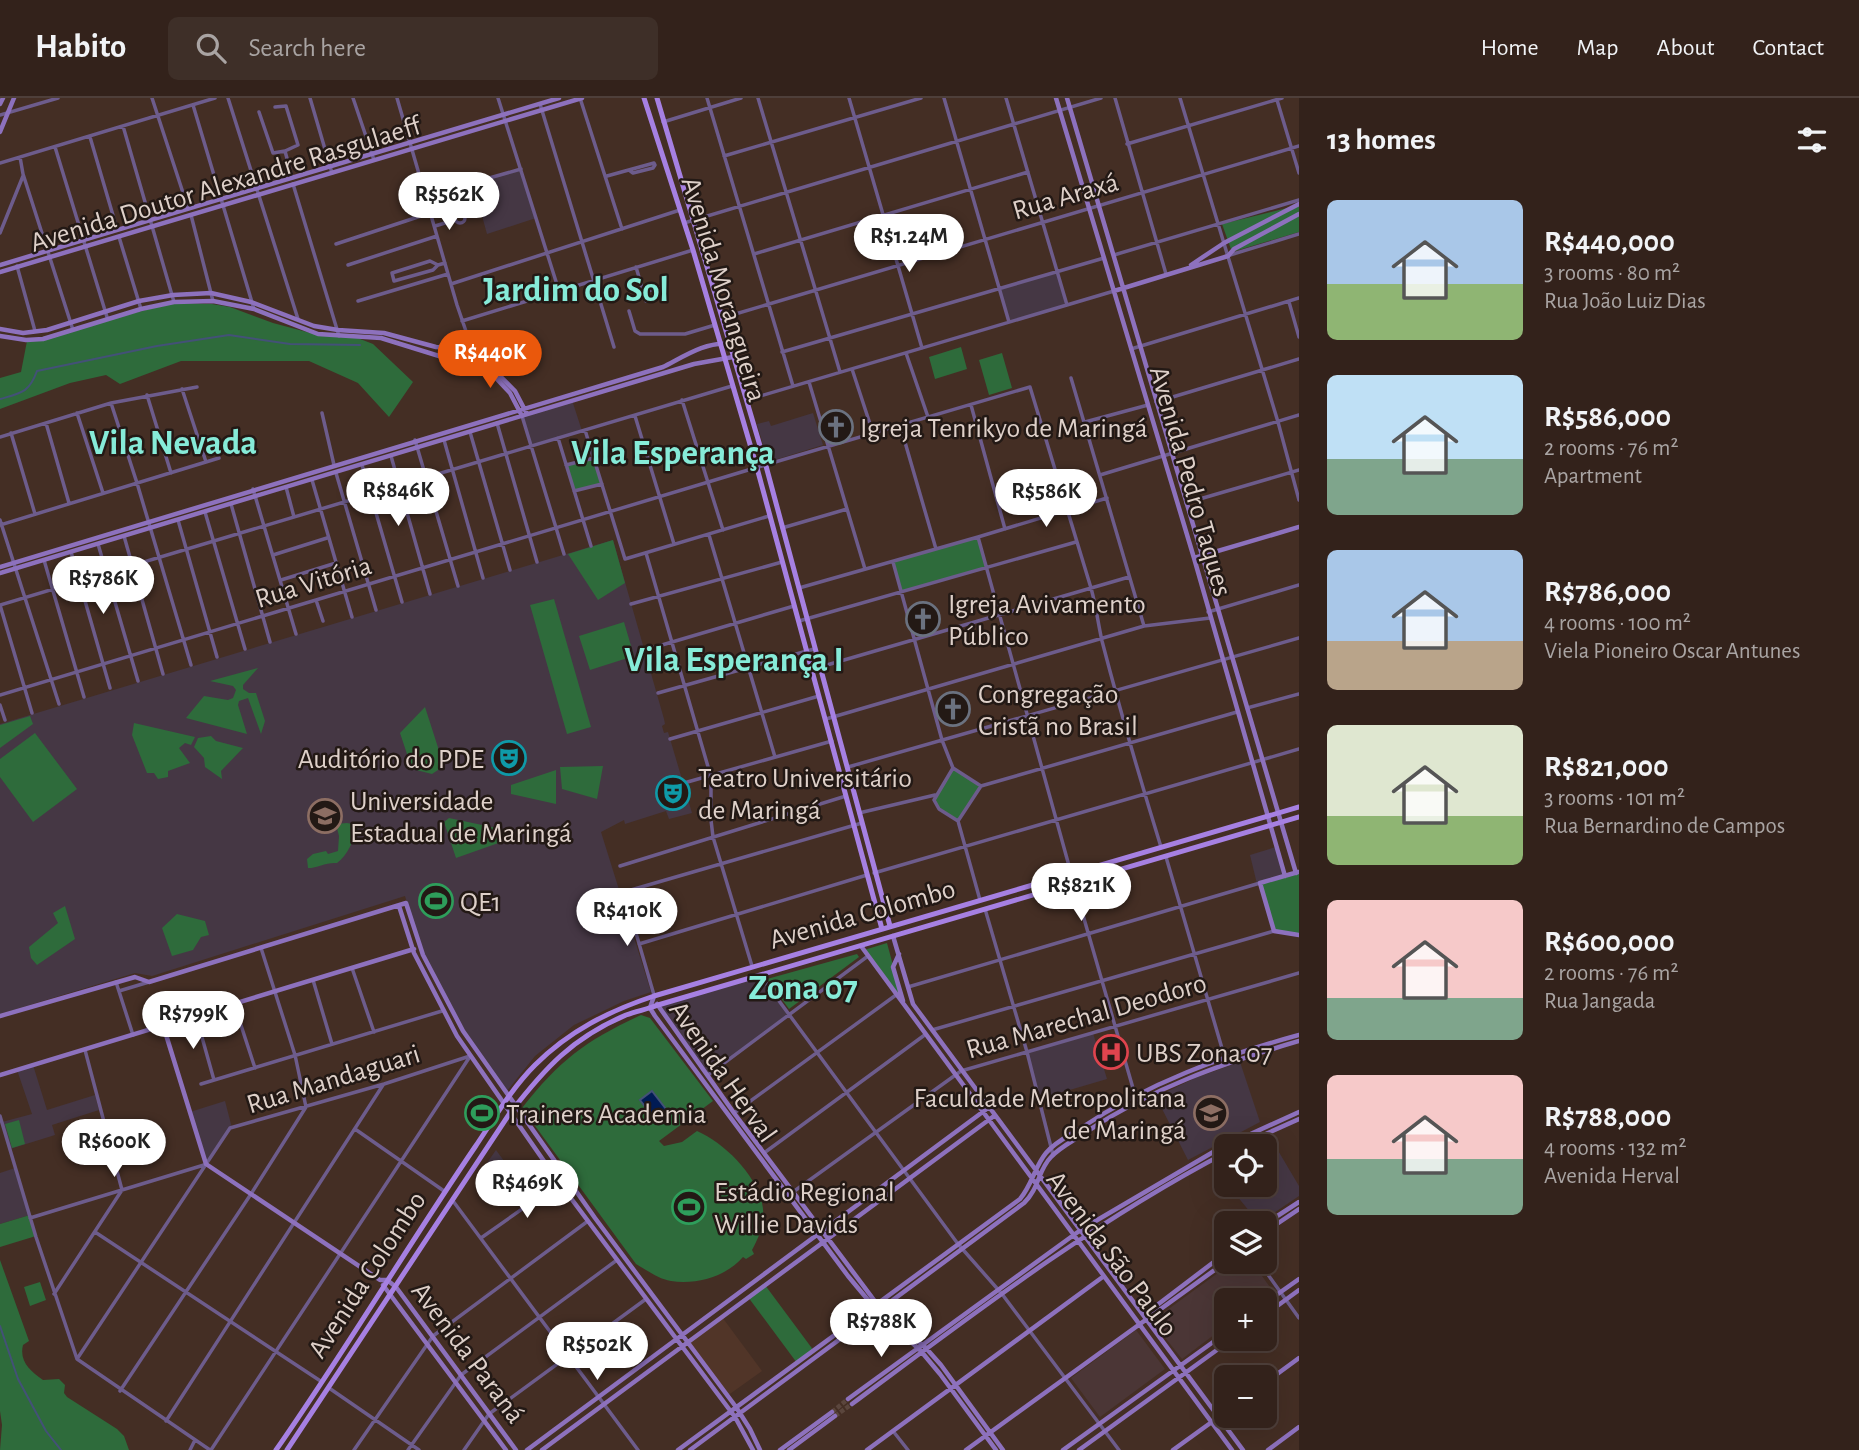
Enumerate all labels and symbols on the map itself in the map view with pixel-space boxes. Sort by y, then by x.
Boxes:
street label: Avenida Doutor Alexandre Rasgulaeff [27,112,426,258]
street label: Rua Araxá [1009,168,1122,225]
pin: R$562K [392,172,506,232]
street label: Avenida Morangueira [676,174,771,405]
pin: R$1.24M [844,214,974,274]
district label: Jardim do Sol [483,273,669,308]
pin: R$440K [433,330,547,390]
street label: Avenida Pedro Taques [1144,363,1236,600]
church icon: Igreja Tenrikyo de Maringá [817,408,855,446]
place label: Igreja Tenrikyo de Maringá [860,415,1148,443]
district label: Vila Nevada [89,426,257,461]
district label: Vila Esperança [571,436,775,471]
pin: R$846K [341,468,455,528]
pin: R$586K [989,470,1103,529]
street label: Rua Vitória [252,552,375,614]
pin: R$786K [46,556,160,616]
place label: Igreja Avivamento Público [948,591,1146,651]
church icon: Igreja Avivamento Público [904,600,942,638]
district label: Vila Esperança I [624,643,844,678]
place label: Congregação Cristã no Brasil [978,681,1138,741]
church icon: Congregação Cristã no Brasil [934,690,972,728]
theatre icon: Auditório do PDE [490,739,528,777]
place label: Auditório do PDE [298,746,484,774]
place label: Teatro Universitário de Maringá [698,765,912,825]
theatre icon: Teatro Universitário de Maringá [654,774,692,812]
place label: Universidade Estadual de Maringá [350,788,572,848]
school or university icon: Universidade Estadual de Maringá [306,797,344,835]
pin: R$821K [1024,864,1138,923]
street label: Avenida Colombo [766,875,959,955]
sports icon: QE1 [417,882,455,920]
pin: R$410K [570,888,684,948]
place label: QE1 [460,889,501,917]
street label: Rua Marechal Deodoro [963,969,1210,1065]
district label: Zona 07 [748,971,858,1006]
pin: R$799K [136,992,250,1051]
street label: Avenida Herval [663,996,781,1148]
hospital icon: UBS Zona 07 [1092,1033,1130,1071]
street label: Rua Mandaguari [244,1040,424,1120]
place label: UBS Zona 07 [1136,1040,1272,1068]
place label: Faculdade Metropolitana de Maringá [914,1085,1186,1145]
sports icon: Trainers Academia [463,1094,501,1132]
school or university icon: Faculdade Metropolitana de Maringá [1192,1094,1230,1132]
place label: Trainers Academia [506,1101,706,1129]
pin: R$600K [57,1119,171,1179]
pin: R$469K [470,1160,584,1220]
street label: Avenida São Paulo [1040,1166,1182,1342]
place label: Estádio Regional Willie Davids [714,1179,895,1239]
street label: Avenida Colombo [304,1187,432,1363]
sports icon: Estádio Regional Willie Davids [670,1188,708,1226]
street label: Avenida Paraná [405,1277,529,1429]
pin: R$788K [824,1300,938,1359]
pin: R$502K [540,1322,654,1382]

